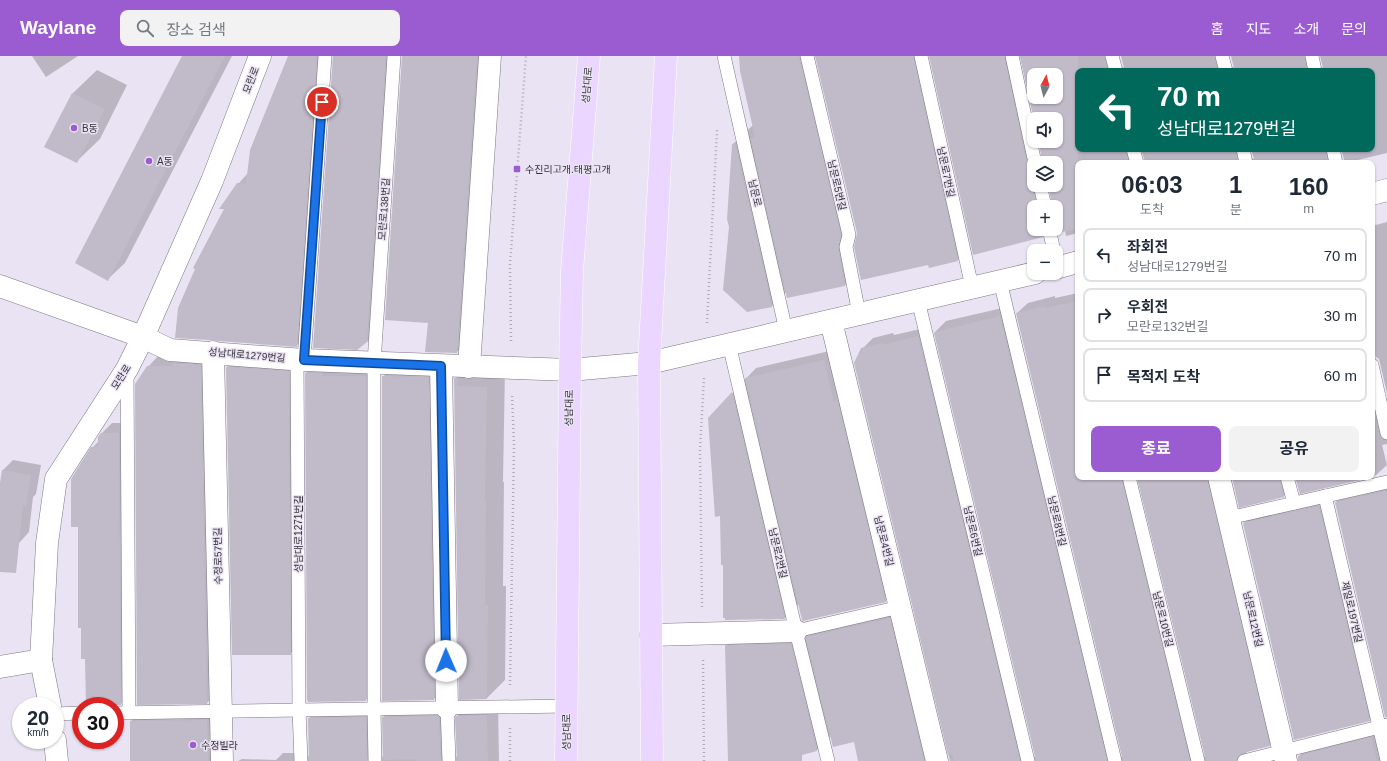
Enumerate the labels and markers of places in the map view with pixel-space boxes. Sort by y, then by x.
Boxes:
pin [305,85,339,119]
marker: B동 [69,123,79,133]
place label: B동 [82,123,98,134]
marker: A동 [144,156,154,166]
place label: A동 [157,156,173,167]
marker: 수진리고개.태평고개 [512,164,522,174]
place label: 수진리고개.태평고개 [525,164,611,175]
marker: 수정빌라 [188,740,198,750]
place label: 수정빌라 [201,740,239,751]

